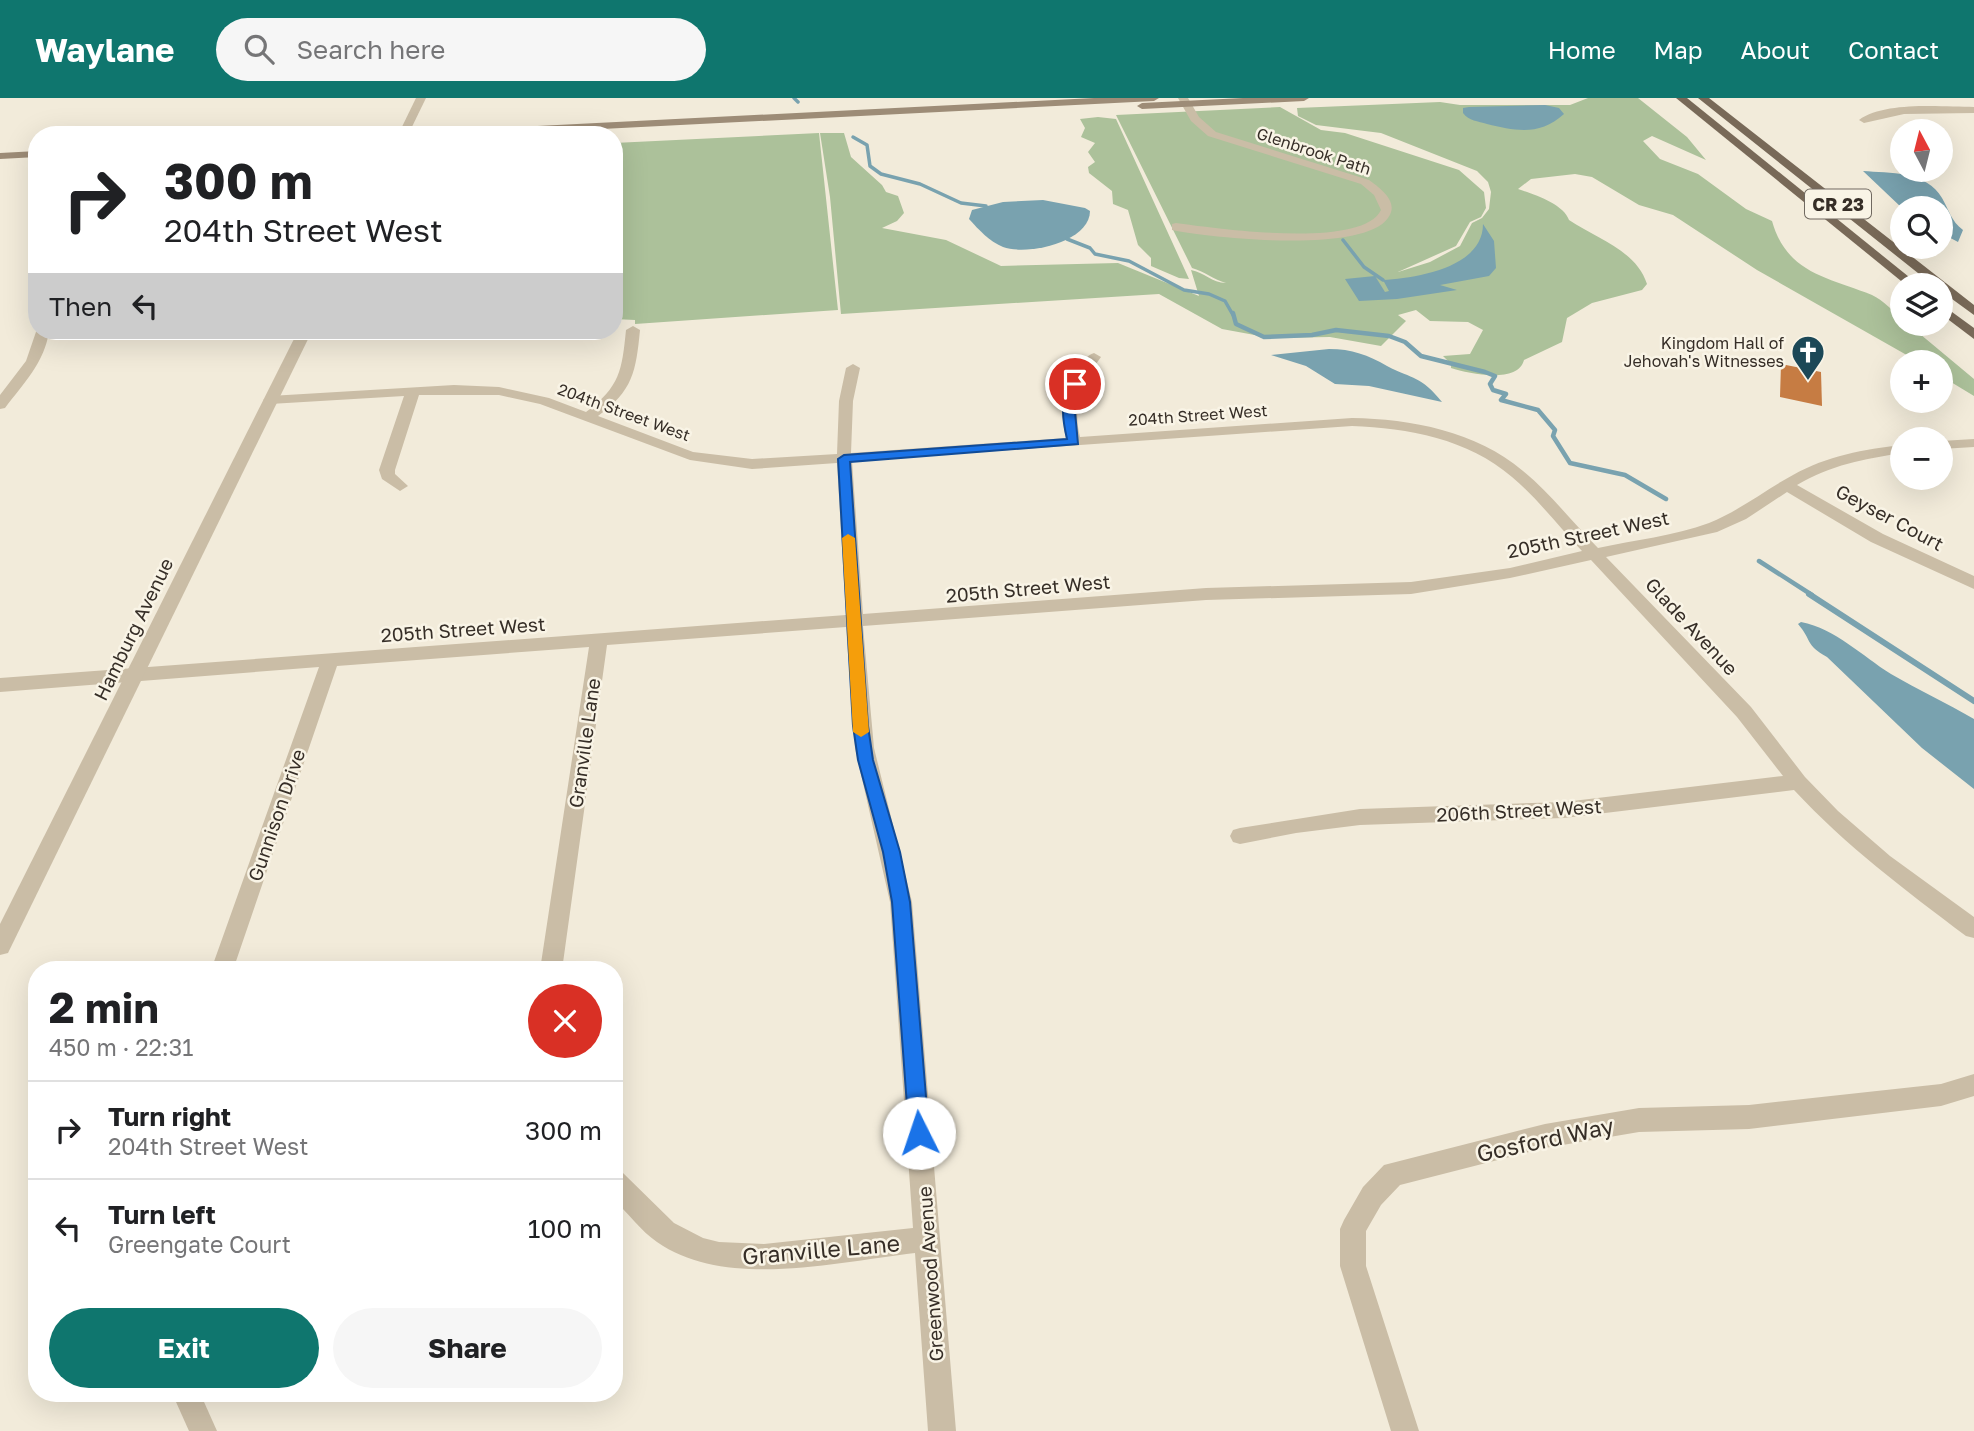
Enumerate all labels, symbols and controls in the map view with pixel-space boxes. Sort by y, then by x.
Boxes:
search box [216,18,706,81]
text: Waylane [35,30,174,69]
icon: search [240,30,278,68]
text: Search here [296,34,445,65]
text: Home [1548,35,1616,64]
text: Map [1654,35,1703,64]
text: About [1741,35,1810,64]
text: Contact [1848,35,1939,64]
north arrow [1890,119,1953,182]
map controls [1890,119,1953,490]
street label: Glenbrook Path [1254,123,1374,179]
text: 300 m [164,151,313,210]
icon: right [49,154,140,245]
road number: CR 23 [1805,190,1871,218]
button: search [1890,196,1953,259]
text: 204th Street West [164,211,443,249]
button: layers [1890,273,1953,336]
icon: left [126,287,164,325]
text: Then [49,291,112,322]
place label: Kingdom Hall of Jehovah's Witnesses [1624,333,1784,371]
church icon: Kingdom Hall of Jehovah's Witnesses [1789,333,1827,382]
button: + [1890,350,1953,413]
pin [1045,354,1105,414]
icon: arrive [1056,365,1094,403]
street label: 204th Street West [555,379,693,445]
street label: 204th Street West [1128,400,1268,430]
button: − [1890,427,1953,490]
street label: Geyser Court [1832,479,1948,555]
street label: 205th Street West [1505,506,1671,562]
street label: Hamburg Avenue [88,554,178,704]
street label: 205th Street West [945,569,1111,607]
street label: Glade Avenue [1641,573,1743,679]
street label: 205th Street West [380,612,546,646]
street label: Granville Lane [564,677,604,809]
street label: Gunnison Drive [243,746,309,884]
street label: 206th Street West [1436,794,1602,826]
text: 2 min [49,982,159,1032]
button: close [528,984,602,1058]
text: 450 m · 22:31 [49,1033,193,1061]
position arrow [882,1096,956,1170]
text: Turn right [108,1101,231,1132]
icon: right [49,1111,87,1149]
street label: Gosford Way [1474,1111,1616,1167]
text: 300 m [525,1115,602,1146]
text: 204th Street West [108,1132,308,1160]
street label: Greenwood Avenue [912,1186,948,1362]
text: Turn left [108,1199,216,1230]
icon: left [49,1209,87,1247]
text: 100 m [528,1213,602,1244]
street label: Granville Lane [741,1228,901,1270]
text: Greengate Court [108,1230,291,1258]
button: Exit [49,1308,319,1388]
button: Share [333,1308,602,1388]

